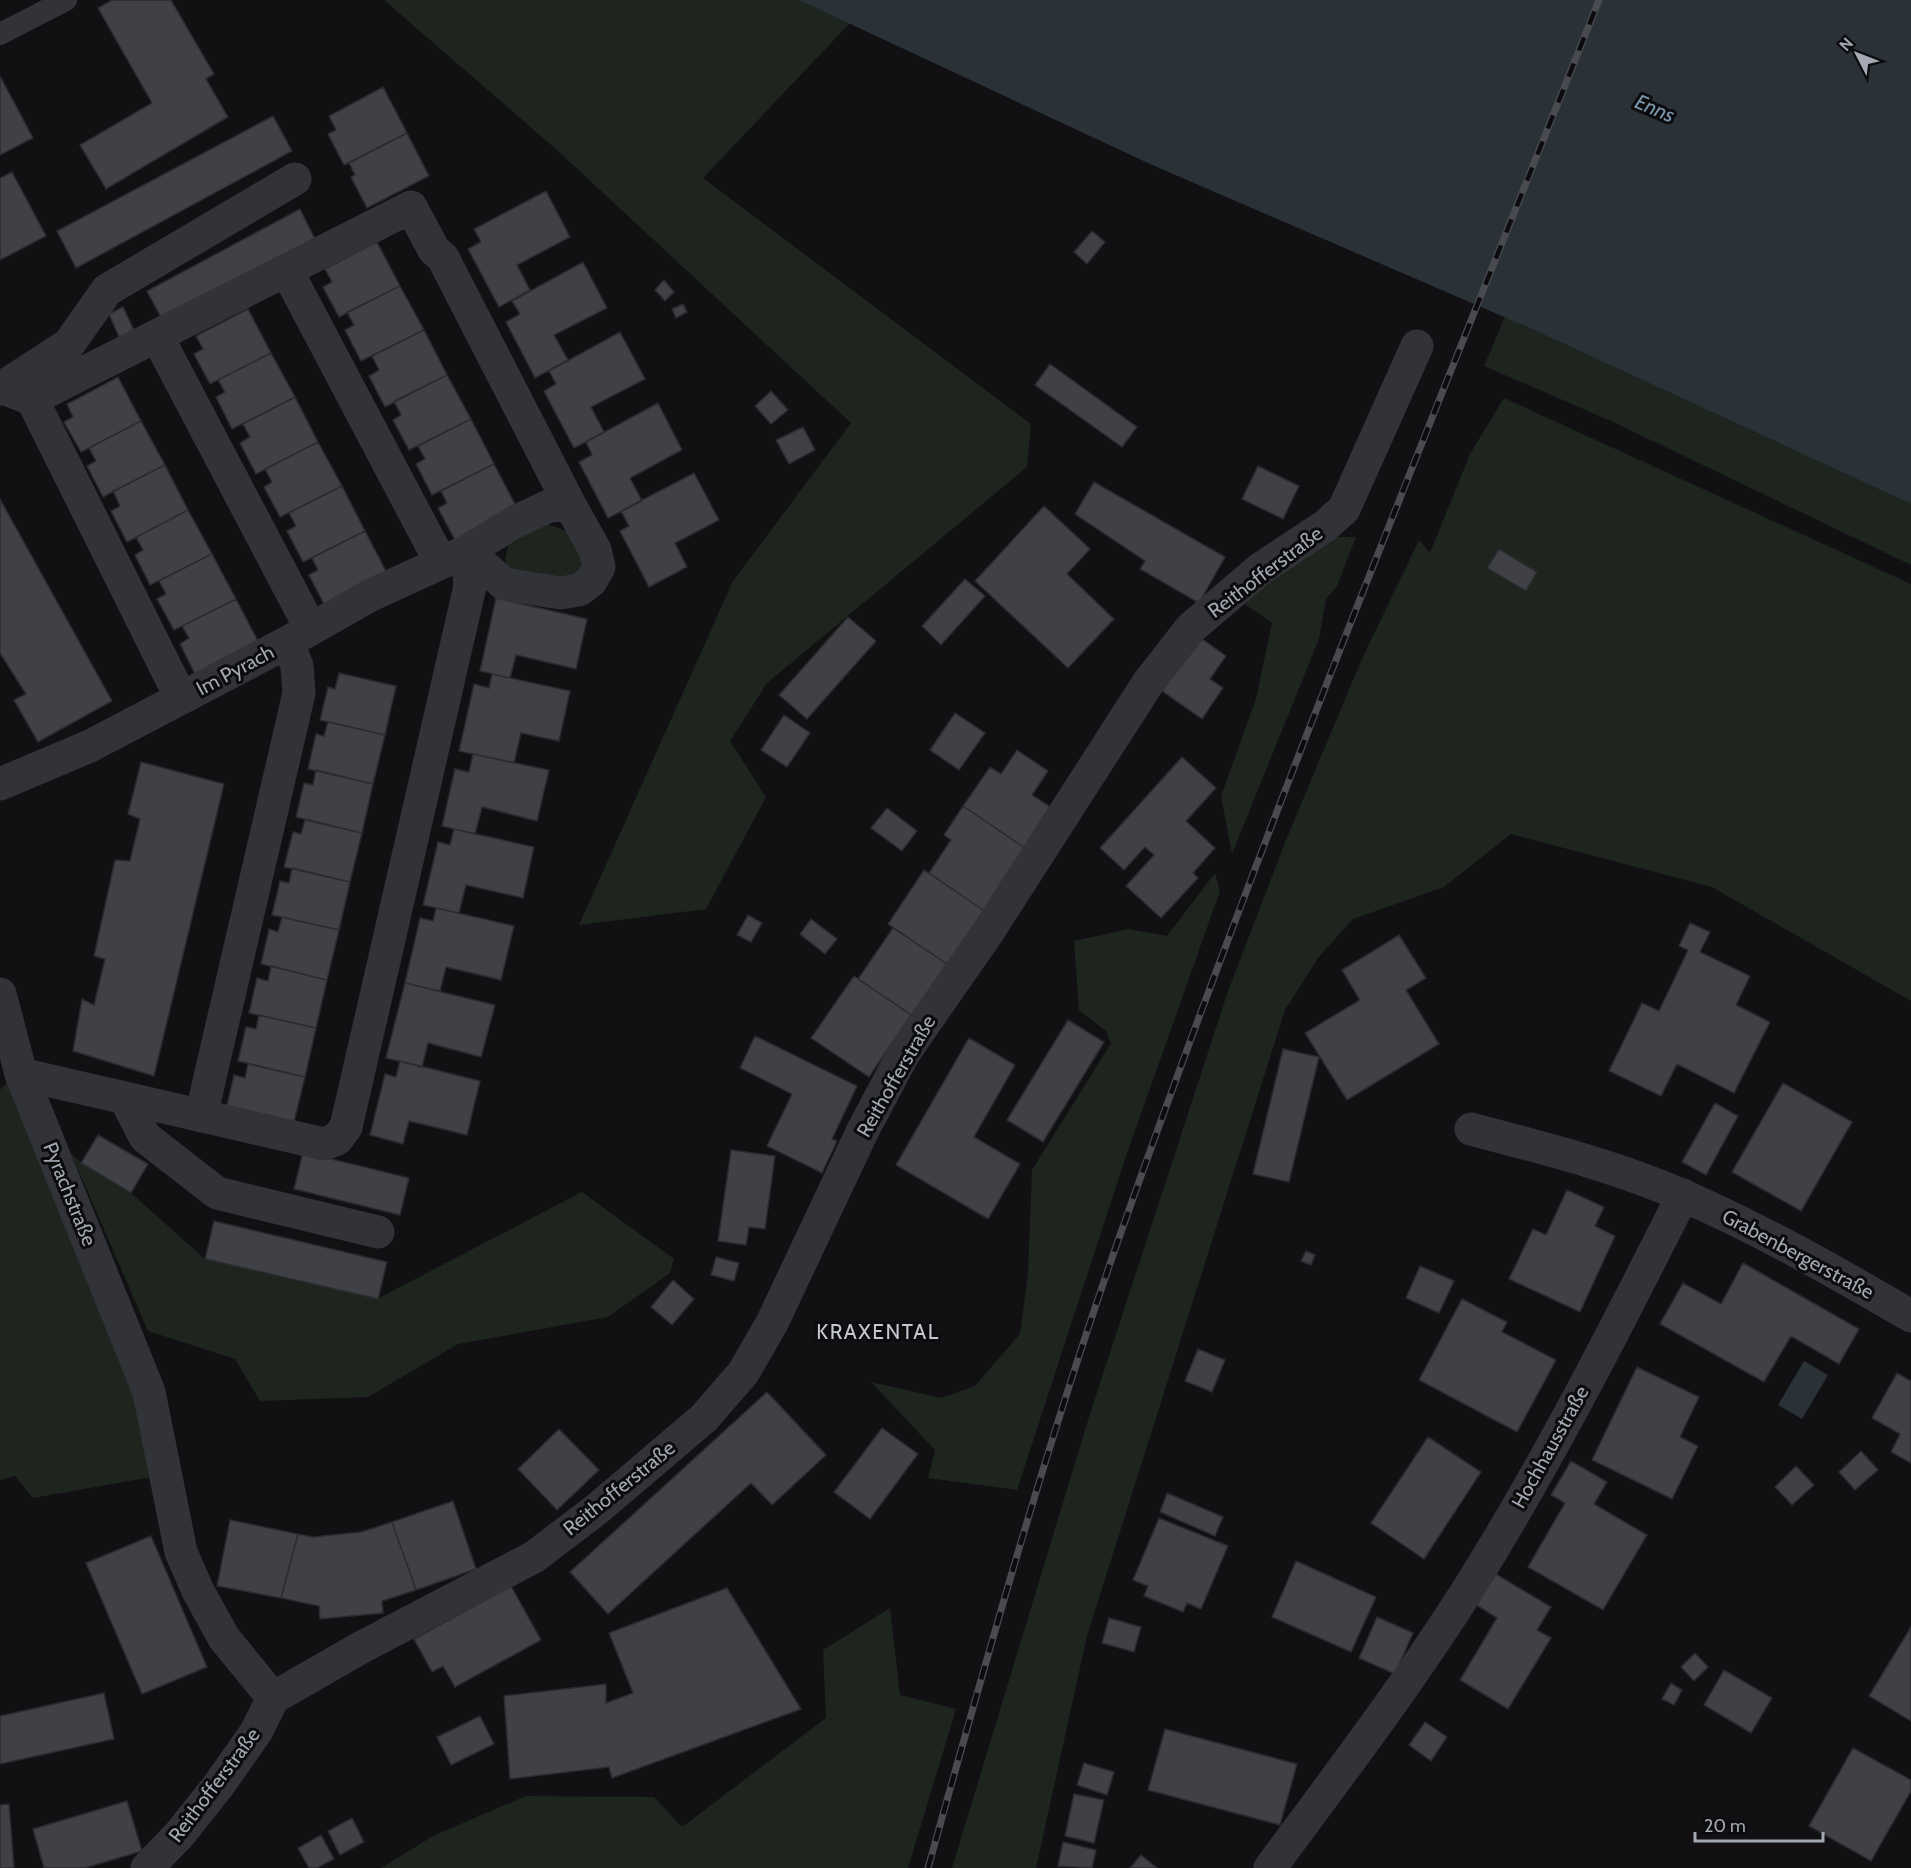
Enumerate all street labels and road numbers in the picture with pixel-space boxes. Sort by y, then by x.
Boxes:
street label: Reithofferstraße [1203,521,1327,623]
street label: Im Pyrach [192,640,278,700]
street label: Reithofferstraße [851,1011,941,1141]
street label: Pyrachstraße [38,1139,102,1249]
street label: Grabenbergerstraße [1718,1204,1878,1304]
street label: Hochhausstraße [1506,1382,1594,1512]
street label: Reithofferstraße [558,1436,680,1540]
street label: Reithofferstraße [163,1723,265,1847]

